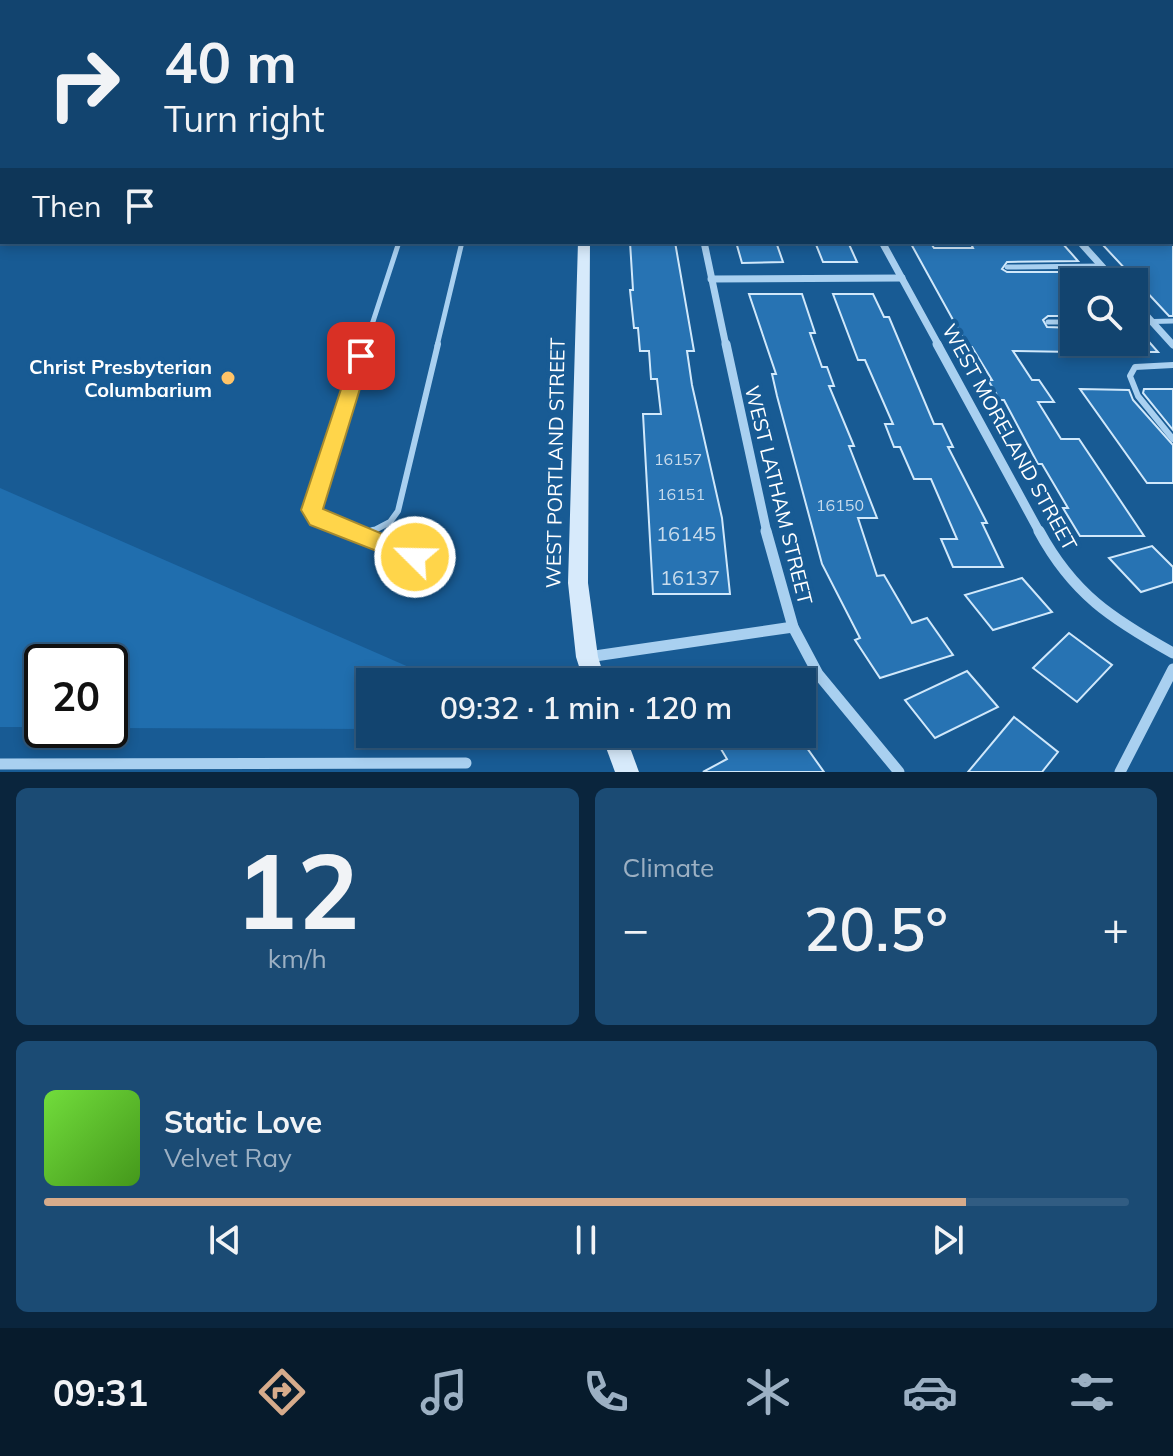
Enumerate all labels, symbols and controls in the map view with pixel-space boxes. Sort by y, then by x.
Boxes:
text: 40 m [164,27,297,97]
icon: right [32,32,136,136]
text: Turn right [164,96,325,141]
icon: arrive [118,184,162,228]
text: Then [32,187,102,225]
map controls [1060,268,1148,356]
button: search [1060,268,1148,356]
street label: WEST MORELAND STREET [937,319,1083,555]
pin [327,322,395,390]
icon: arrive [339,334,383,378]
street label: WEST PORTLAND STREET [540,337,570,589]
place label: Christ Presbyterian Columbarium [29,354,212,402]
marker: Christ Presbyterian Columbarium [219,369,237,387]
street label: WEST LATHAM STREET [740,383,818,607]
house number: 16157 [654,449,702,469]
house number: 16151 [657,484,705,504]
house number: 16150 [816,495,864,515]
position arrow [373,515,457,599]
house number: 16145 [656,521,716,546]
house number: 16137 [660,565,720,590]
speed limit sign: 20 [24,644,128,748]
text: 09:32 · 1 min · 120 m [440,689,732,727]
text: 12 [235,824,360,955]
text: Climate [623,851,714,884]
text: 20.5° [803,891,948,966]
text: − [623,901,649,956]
text: + [1103,901,1129,956]
text: km/h [268,942,327,975]
text: Static Love [164,1103,322,1141]
text: Velvet Ray [164,1141,292,1174]
icon: previous [203,1218,247,1262]
icon: pause [564,1218,608,1262]
icon: next [926,1218,970,1262]
icon: directions [254,1364,310,1420]
icon: music [416,1364,472,1420]
icon: phone [578,1364,634,1420]
icon: climate [740,1364,796,1420]
icon: car [902,1364,958,1420]
icon: filters [1064,1364,1120,1420]
text: 09:31 [53,1370,148,1415]

